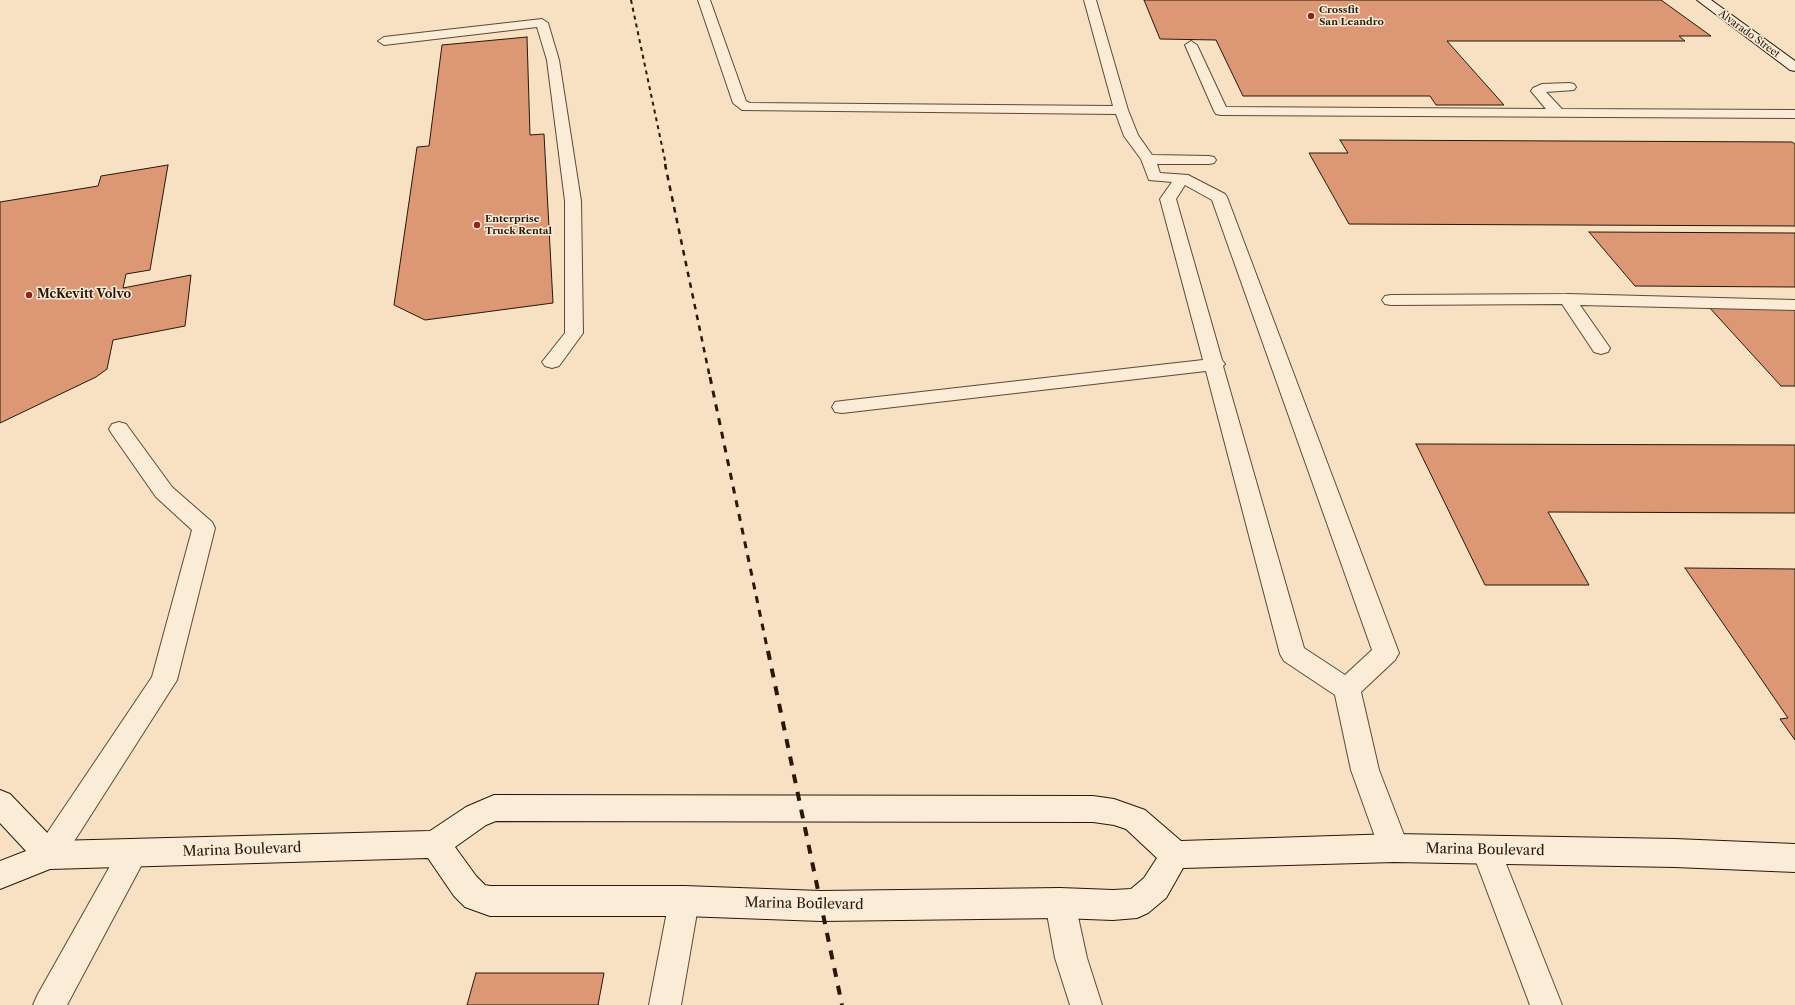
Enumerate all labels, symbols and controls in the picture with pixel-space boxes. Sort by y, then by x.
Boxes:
place label: Crossfit San Leandro [1319,4,1384,28]
street label: Alvarado Street [1716,8,1782,60]
marker: Crossfit San Leandro [1306,11,1316,21]
place label: Enterprise Truck Rental [485,213,552,236]
marker: Enterprise Truck Rental [472,220,482,230]
place label: McKevitt Volvo [37,288,131,302]
marker: McKevitt Volvo [24,290,34,300]
street label: Marina Boulevard [182,840,302,860]
street label: Marina Boulevard [1425,841,1545,859]
street label: Marina Boulevard [744,895,864,913]

